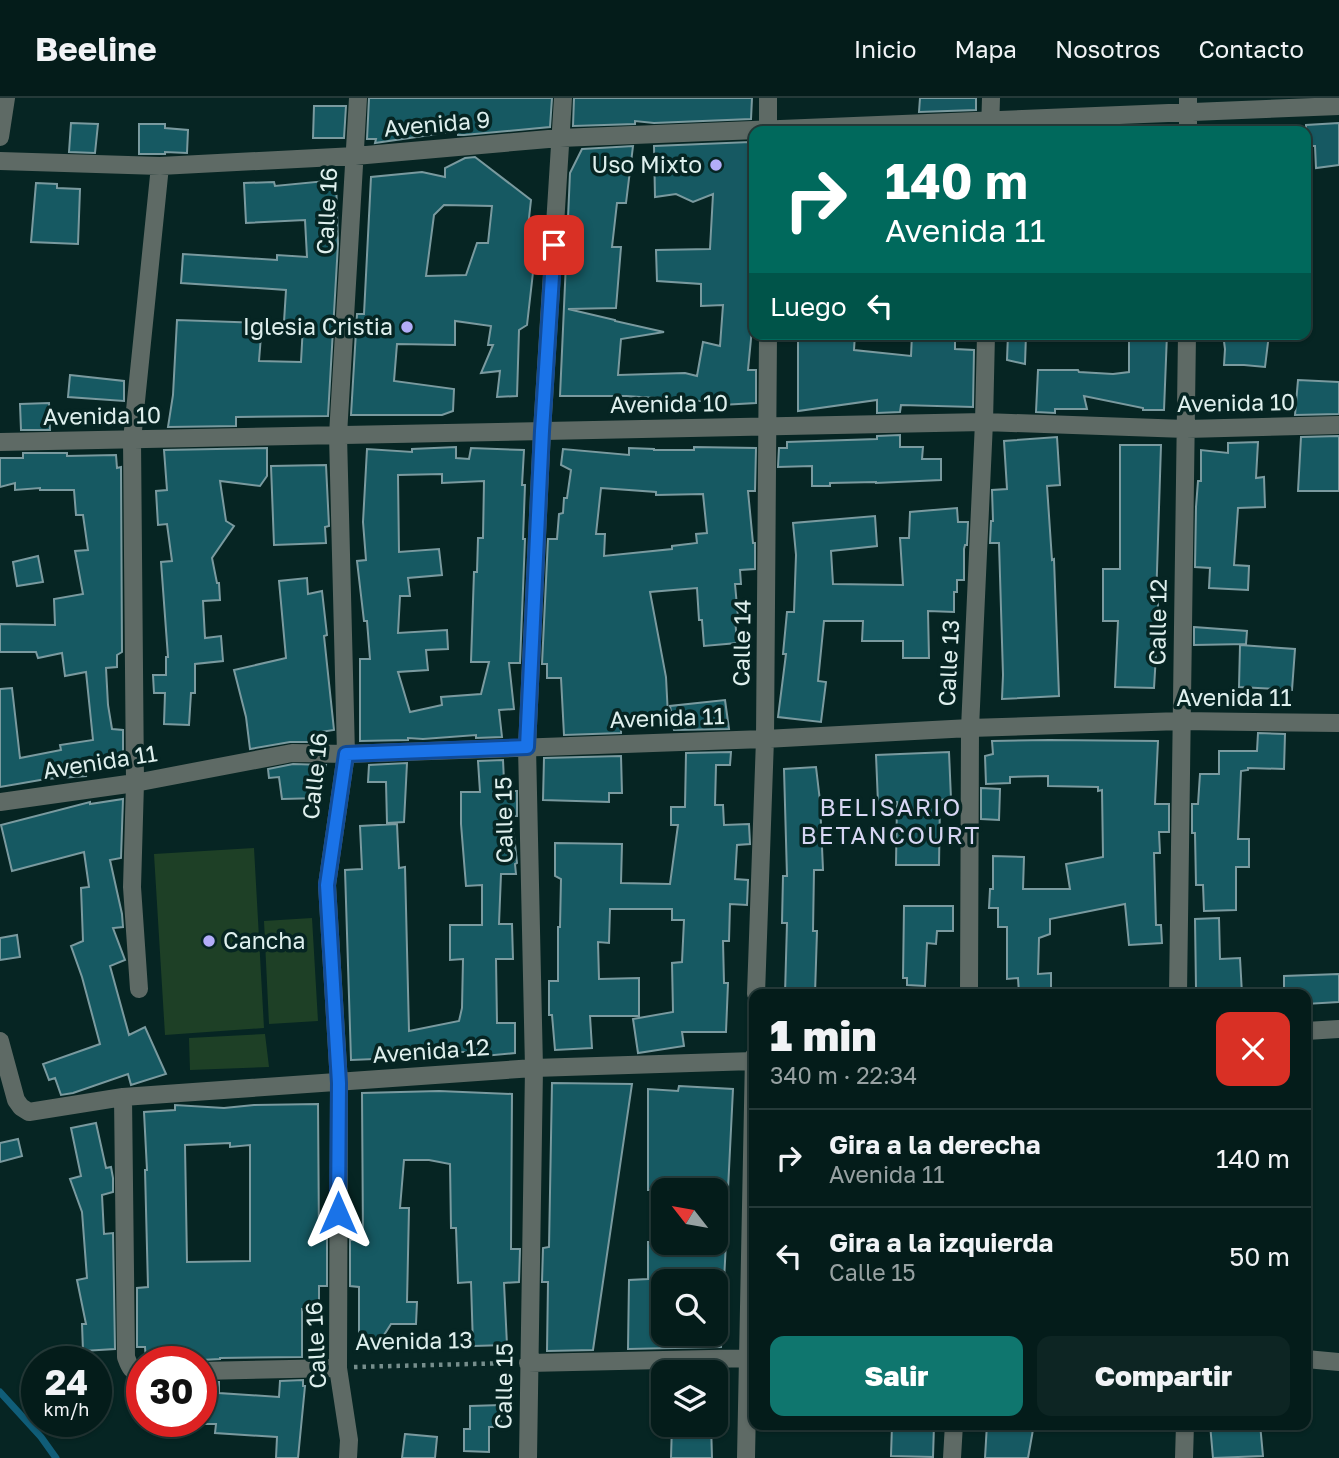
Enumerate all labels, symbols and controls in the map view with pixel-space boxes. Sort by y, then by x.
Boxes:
text: Beeline [35,29,157,68]
text: Inicio [854,34,916,63]
text: Mapa [954,34,1017,63]
text: Nosotros [1055,34,1161,63]
text: Contacto [1199,34,1304,63]
street label: Avenida 9 [382,104,491,142]
place label: Uso Mixto [591,150,702,178]
text: 140 m [885,151,1028,210]
icon: right [770,154,861,245]
marker: Uso Mixto [708,157,724,173]
street label: Calle 16 [310,167,342,255]
text: Avenida 11 [885,211,1045,249]
pin [524,215,584,275]
icon: arrive [535,226,573,264]
icon: left [861,287,899,325]
text: Luego [770,291,847,322]
place label: Iglesia Cristia [243,312,393,340]
marker: Iglesia Cristia [399,319,415,335]
street label: Avenida 10 [1177,387,1295,417]
street label: Avenida 10 [610,388,728,418]
street label: Avenida 10 [43,400,161,430]
street label: Calle 12 [1142,578,1172,666]
street label: Calle 14 [726,599,756,687]
street label: Calle 13 [932,619,964,707]
street label: Avenida 11 [1176,683,1292,711]
street label: Avenida 11 [609,701,725,733]
street label: Calle 16 [296,731,332,821]
street label: Avenida 11 [41,738,159,784]
street label: Calle 15 [488,776,518,864]
district label: BELISARIO BETANCOURT [801,792,981,849]
place label: Cancha [223,926,305,954]
marker: Cancha [201,933,217,949]
text: 1 min [770,1010,877,1060]
button: close [1216,1012,1290,1086]
street label: Avenida 12 [371,1032,491,1068]
text: 340 m · 22:34 [770,1061,917,1089]
text: Gira a la derecha [829,1129,1041,1160]
icon: right [770,1139,808,1177]
text: 140 m [1216,1143,1290,1174]
text: Avenida 11 [829,1160,944,1188]
position arrow [301,1176,375,1250]
north arrow [651,1178,728,1255]
map controls [651,1178,728,1437]
text: Gira a la izquierda [829,1227,1053,1258]
icon: left [770,1237,808,1275]
text: 50 m [1229,1241,1290,1272]
text: Calle 15 [829,1258,916,1286]
button: search [651,1269,728,1346]
street label: Calle 16 [299,1301,331,1389]
street label: Avenida 13 [355,1325,473,1355]
button: Salir [770,1336,1023,1416]
button: Compartir [1037,1336,1290,1416]
street label: Calle 15 [488,1342,518,1430]
speed limit sign: 30 [126,1346,217,1437]
button: layers [651,1360,728,1437]
text: 24 [45,1361,88,1403]
text: km/h [44,1398,89,1420]

